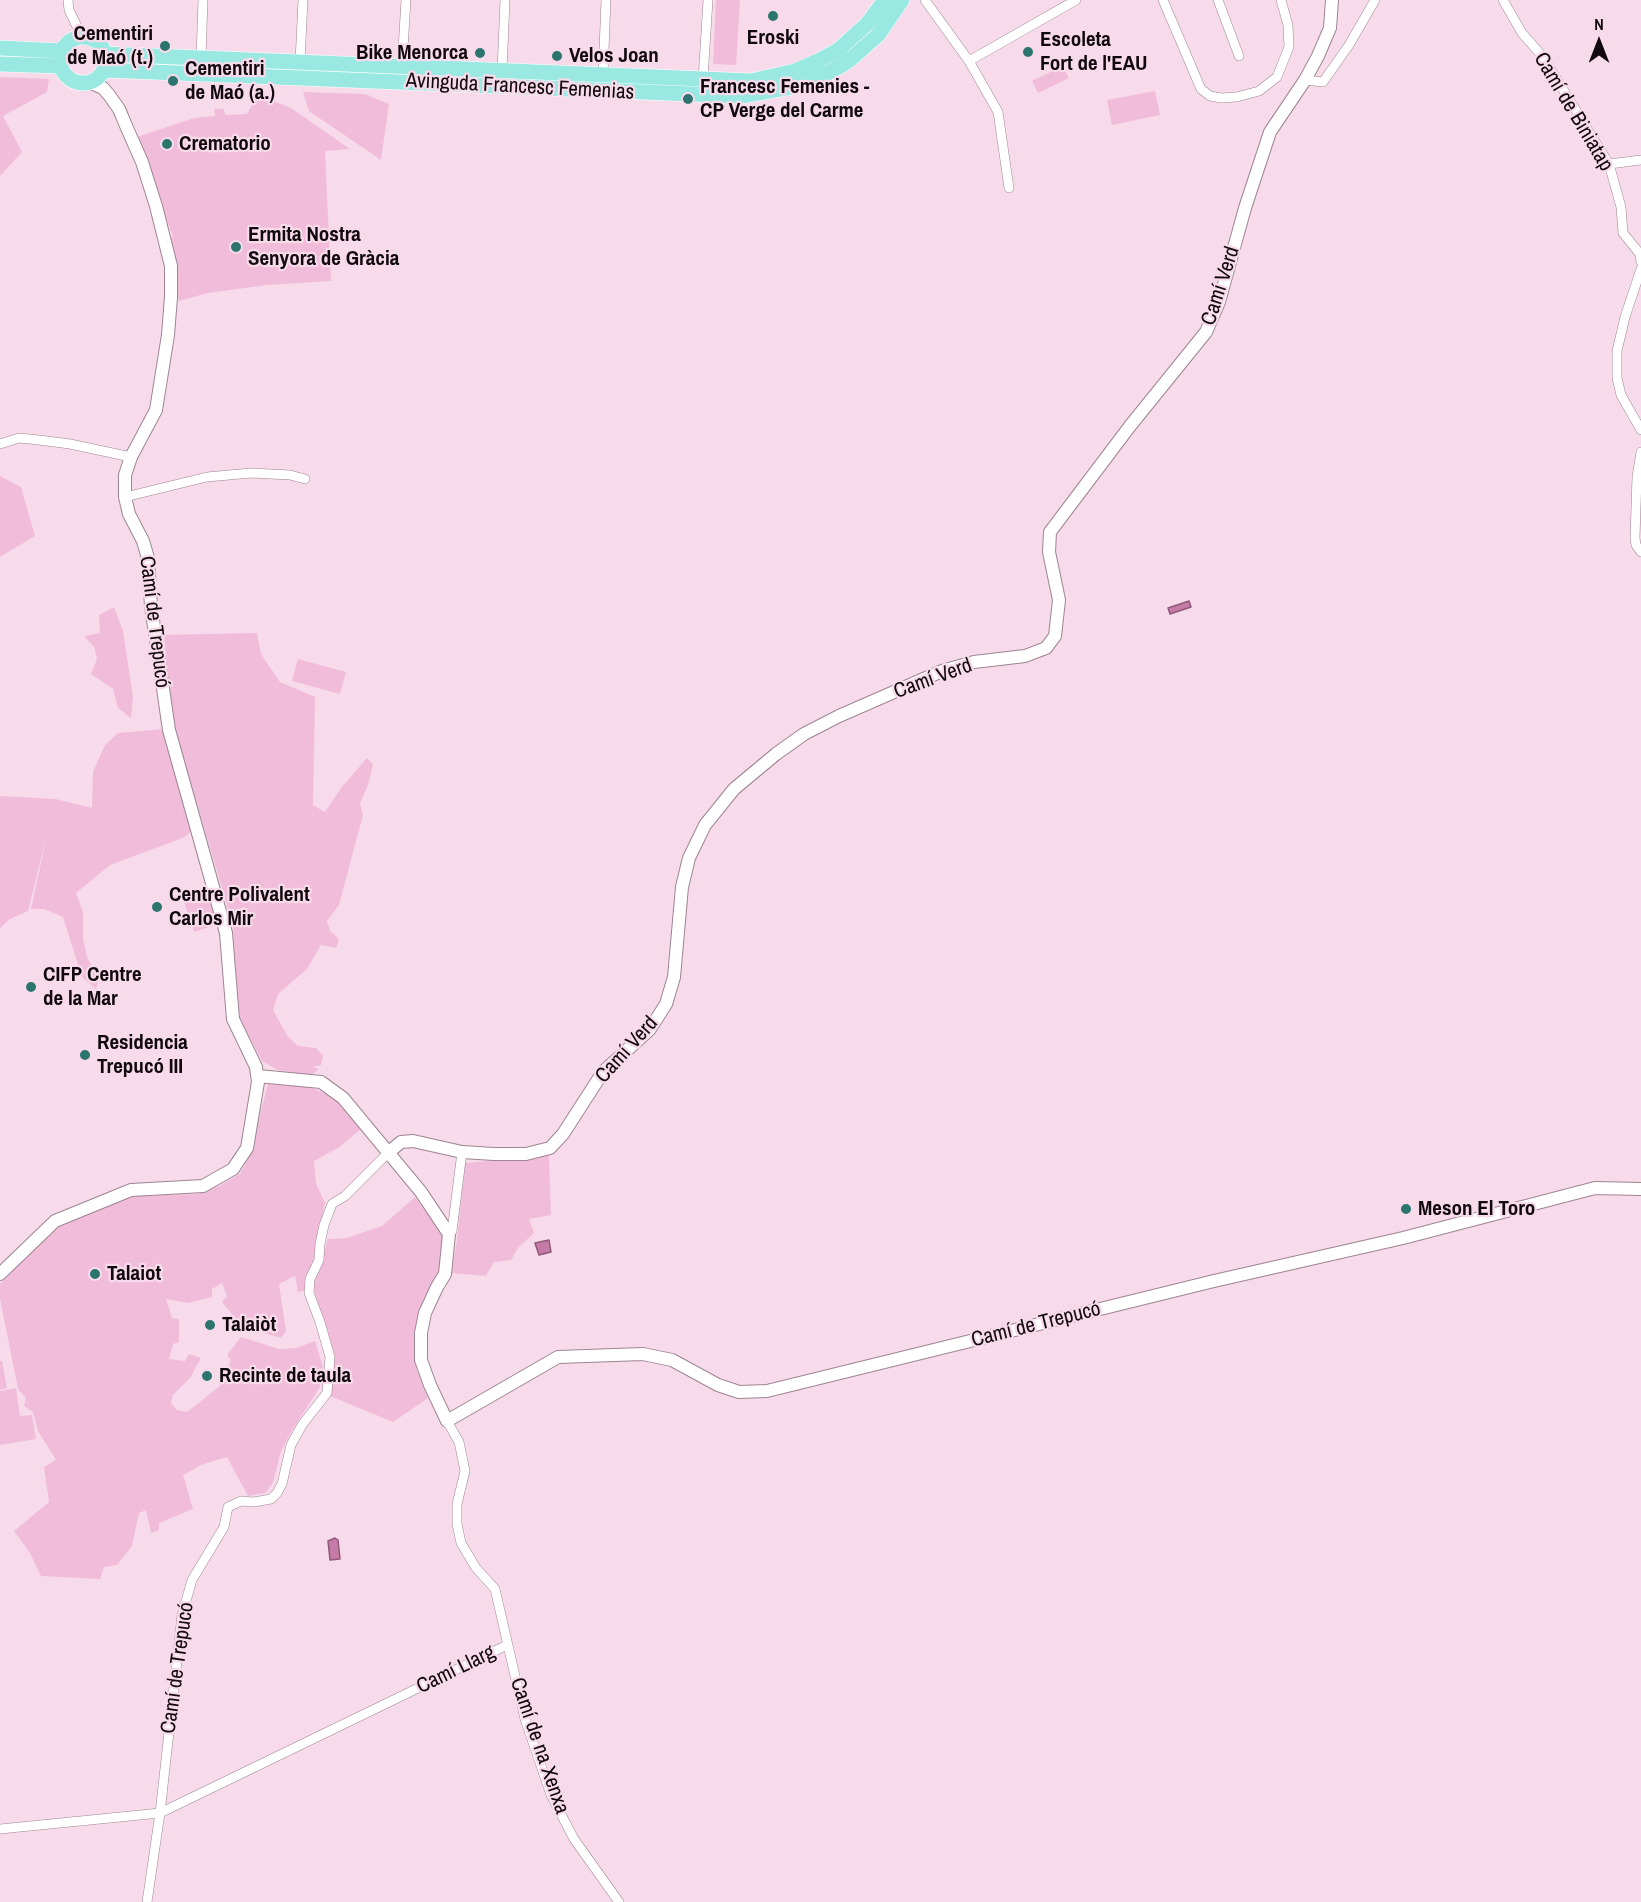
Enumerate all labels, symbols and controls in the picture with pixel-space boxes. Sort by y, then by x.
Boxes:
marker: Eroski [766,9,780,23]
north arrow [1569,12,1629,72]
text: N [1594,13,1604,35]
place label: Cementiri de Maó (t.) [67,21,153,71]
place label: Eroski [747,25,799,51]
place label: Escoleta Fort de l'EAU [1040,27,1148,77]
marker: Cementiri de Maó (t.) [158,39,172,53]
place label: Bike Menorca [356,40,468,66]
place label: Velos Joan [569,43,659,69]
marker: Escoleta Fort de l'EAU [1021,45,1035,59]
marker: Bike Menorca [473,46,487,60]
street label: Camí de Biniatap [1528,48,1618,176]
marker: Velos Joan [550,49,564,63]
place label: Cementiri de Maó (a.) [185,56,275,106]
street label: Avinguda Francesc Femenias [405,68,635,106]
marker: Cementiri de Maó (a.) [166,74,180,88]
place label: Francesc Femenies - CP Verge del Carme [700,74,870,124]
marker: Francesc Femenies - CP Verge del Carme [681,92,695,106]
place label: Crematorio [179,131,271,157]
marker: Crematorio [160,137,174,151]
place label: Ermita Nostra Senyora de Gràcia [248,222,399,272]
marker: Ermita Nostra Senyora de Gràcia [229,240,243,254]
street label: Camí Verd [1196,243,1246,329]
street label: Camí de Trepucó [133,555,175,689]
street label: Camí Verd [890,653,976,705]
place label: Centre Polivalent Carlos Mir [169,882,310,932]
marker: Centre Polivalent Carlos Mir [150,900,164,914]
place label: CIFP Centre de la Mar [43,962,142,1012]
marker: CIFP Centre de la Mar [24,980,38,994]
street label: Camí Verd [590,1011,664,1089]
place label: Residencia Trepucó III [97,1030,188,1080]
marker: Residencia Trepucó III [78,1048,92,1062]
place label: Meson El Toro [1418,1196,1535,1222]
marker: Meson El Toro [1399,1202,1413,1216]
place label: Talaiot [107,1261,161,1287]
marker: Talaiot [88,1267,102,1281]
street label: Camí de Trepucó [969,1297,1103,1353]
place label: Talaiòt [222,1312,276,1338]
marker: Talaiòt [203,1318,217,1332]
place label: Recinte de taula [219,1363,351,1389]
marker: Recinte de taula [200,1369,214,1383]
street label: Camí de Trepucó [156,1601,200,1735]
street label: Camí Llarg [413,1640,499,1700]
street label: Camí de na Xenxa [504,1675,574,1817]

